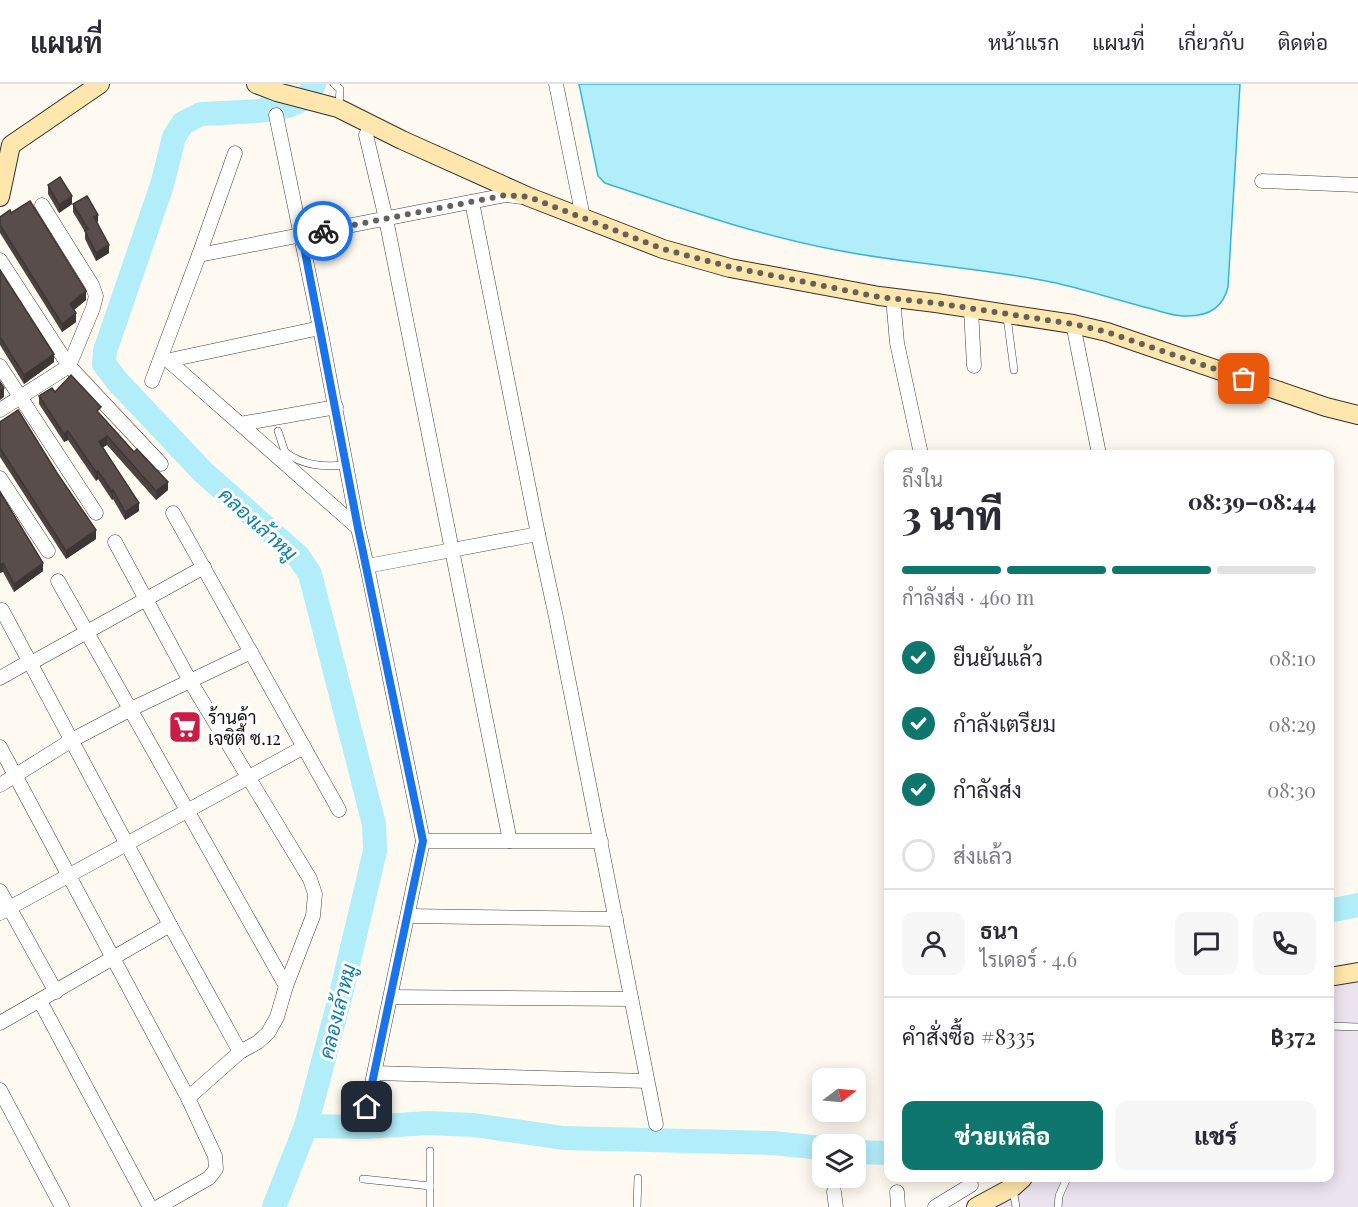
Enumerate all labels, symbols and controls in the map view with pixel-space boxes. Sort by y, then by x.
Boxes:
text: แผนที่ [30,23,103,60]
text: หน้าแรก [988,27,1059,55]
text: แผนที่ [1092,27,1145,55]
text: เกี่ยวกับ [1178,27,1245,55]
text: ติดต่อ [1278,27,1328,55]
courier [293,201,353,261]
icon: bike [307,215,340,248]
pin [1218,353,1269,404]
icon: bag [1227,362,1260,395]
text: ถึงใน [902,465,943,492]
water label: คลองเล้าหมู [212,481,304,568]
text: 08:39–08:44 [1188,486,1316,516]
text: 3 นาที [902,488,1003,540]
text: กำลังส่ง · 460 m [902,583,1034,610]
icon: check [902,641,935,674]
text: ยืนยันแล้ว [953,642,1043,672]
text: 08:10 [1269,644,1316,671]
place label: ร้านค้า เจซิตี้ ซ.12 [208,705,281,750]
icon: check [902,707,935,740]
text: กำลังเตรียม [953,708,1056,738]
supermarket icon: ร้านค้า เจซิตี้ ซ.12 [167,709,203,745]
text: 08:29 [1269,710,1316,737]
icon: check [902,773,935,806]
text: กำลังส่ง [953,774,1022,804]
text: 08:30 [1267,776,1316,803]
text: ส่งแล้ว [953,840,1013,870]
button: person [902,912,965,975]
button: chat [1175,912,1238,975]
button: phone [1253,912,1316,975]
text: ธนา [980,915,1018,945]
text: ไรเดอร์ · 4.6 [980,945,1077,972]
water label: คลองเล้าหมู [311,961,364,1062]
text: คำสั่งซื้อ #8335 [902,1021,1035,1051]
text: ฿372 [1270,1021,1316,1051]
north arrow [812,1068,866,1122]
map controls [812,1068,866,1188]
pin [341,1081,392,1132]
icon: home [350,1090,383,1123]
button: ช่วยเหลือ [902,1101,1103,1170]
button: แชร์ [1115,1101,1316,1170]
button: layers [812,1134,866,1188]

